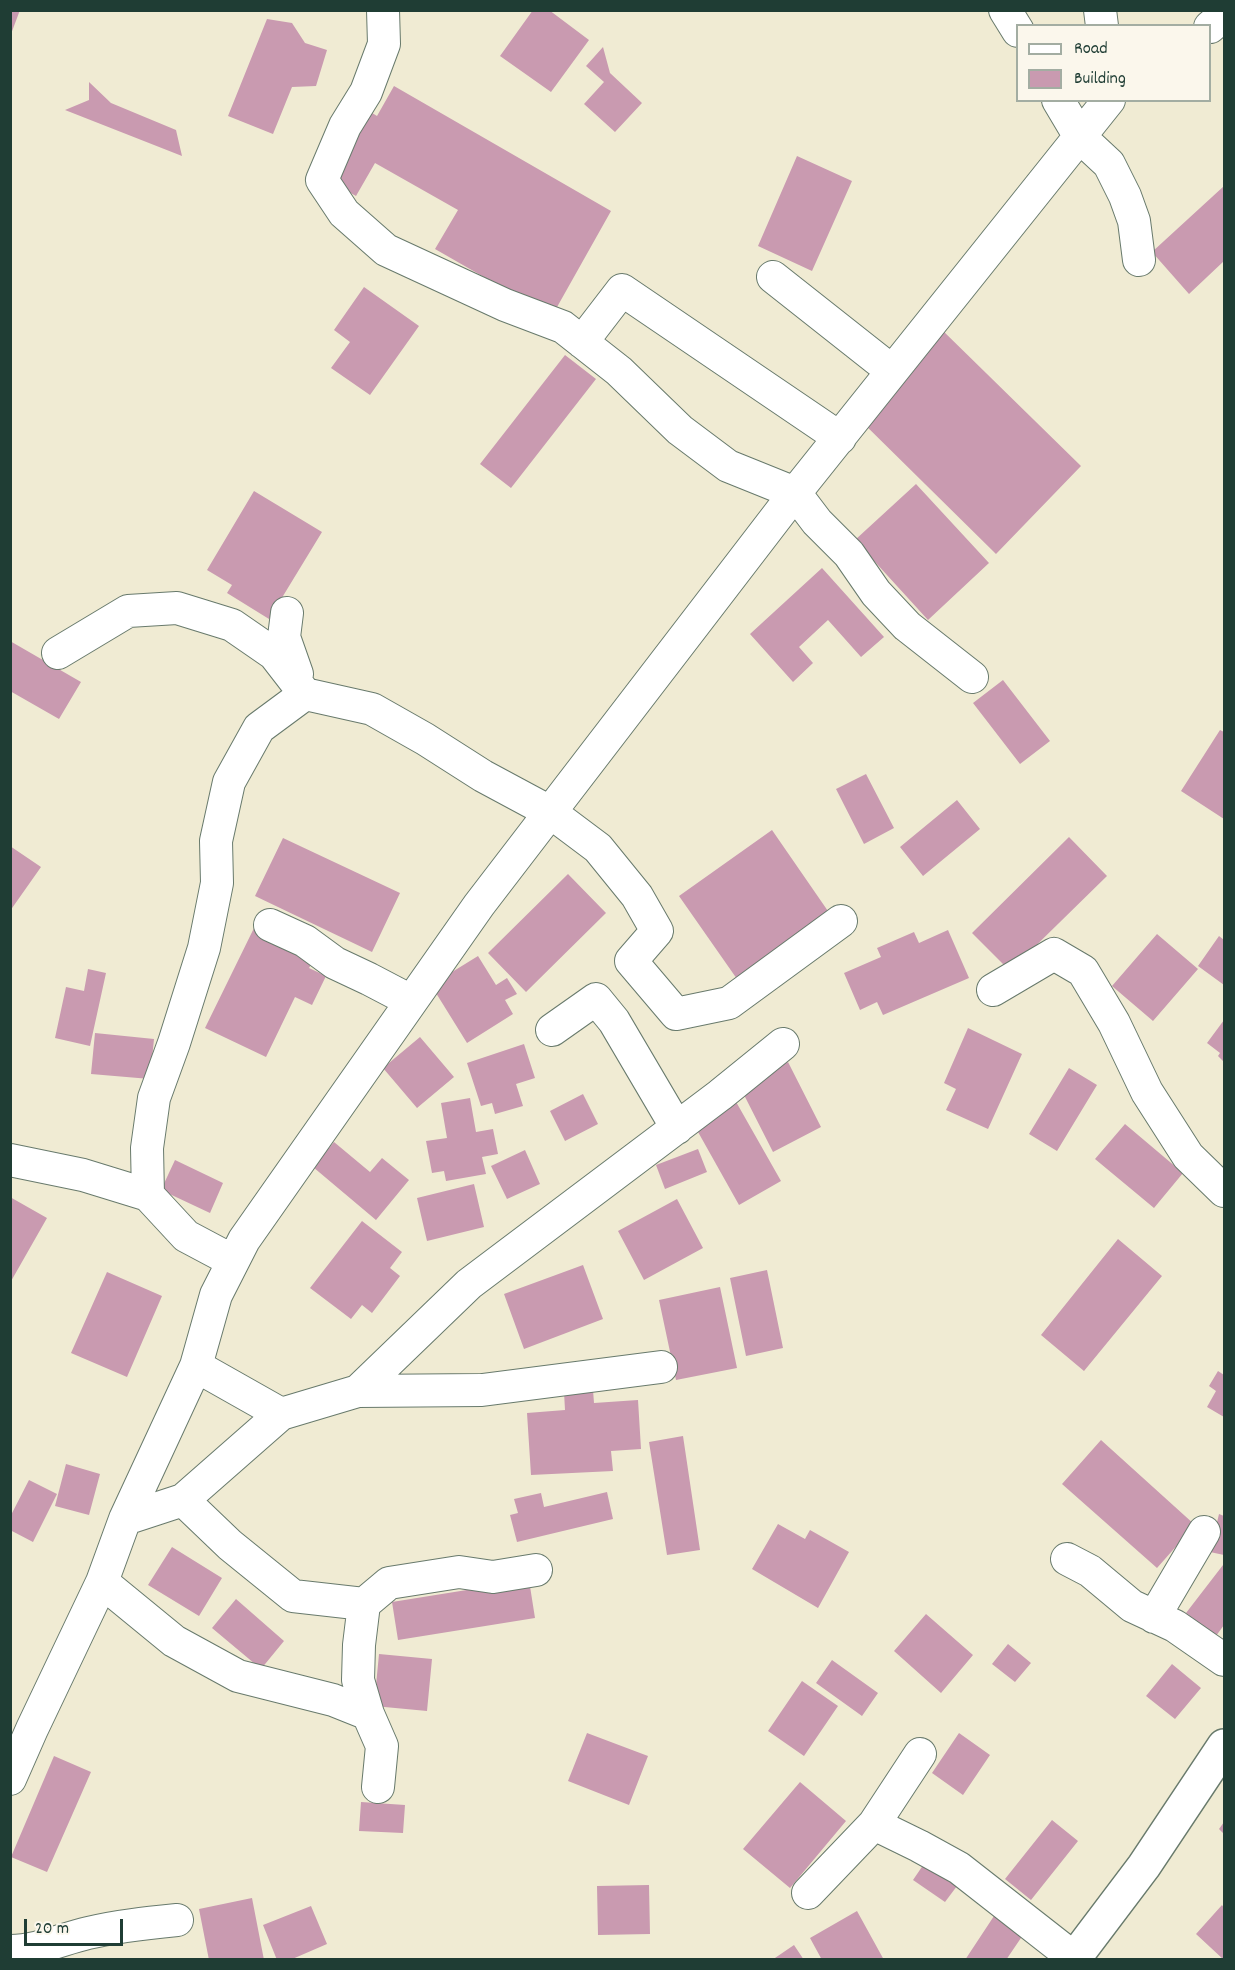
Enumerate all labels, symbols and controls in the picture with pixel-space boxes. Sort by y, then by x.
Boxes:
legend [1016,24,1211,102]
text: Road [1074,37,1108,62]
text: Building [1074,67,1126,92]
scale bar [27,1907,126,1945]
text: 20 m [35,1917,69,1942]

